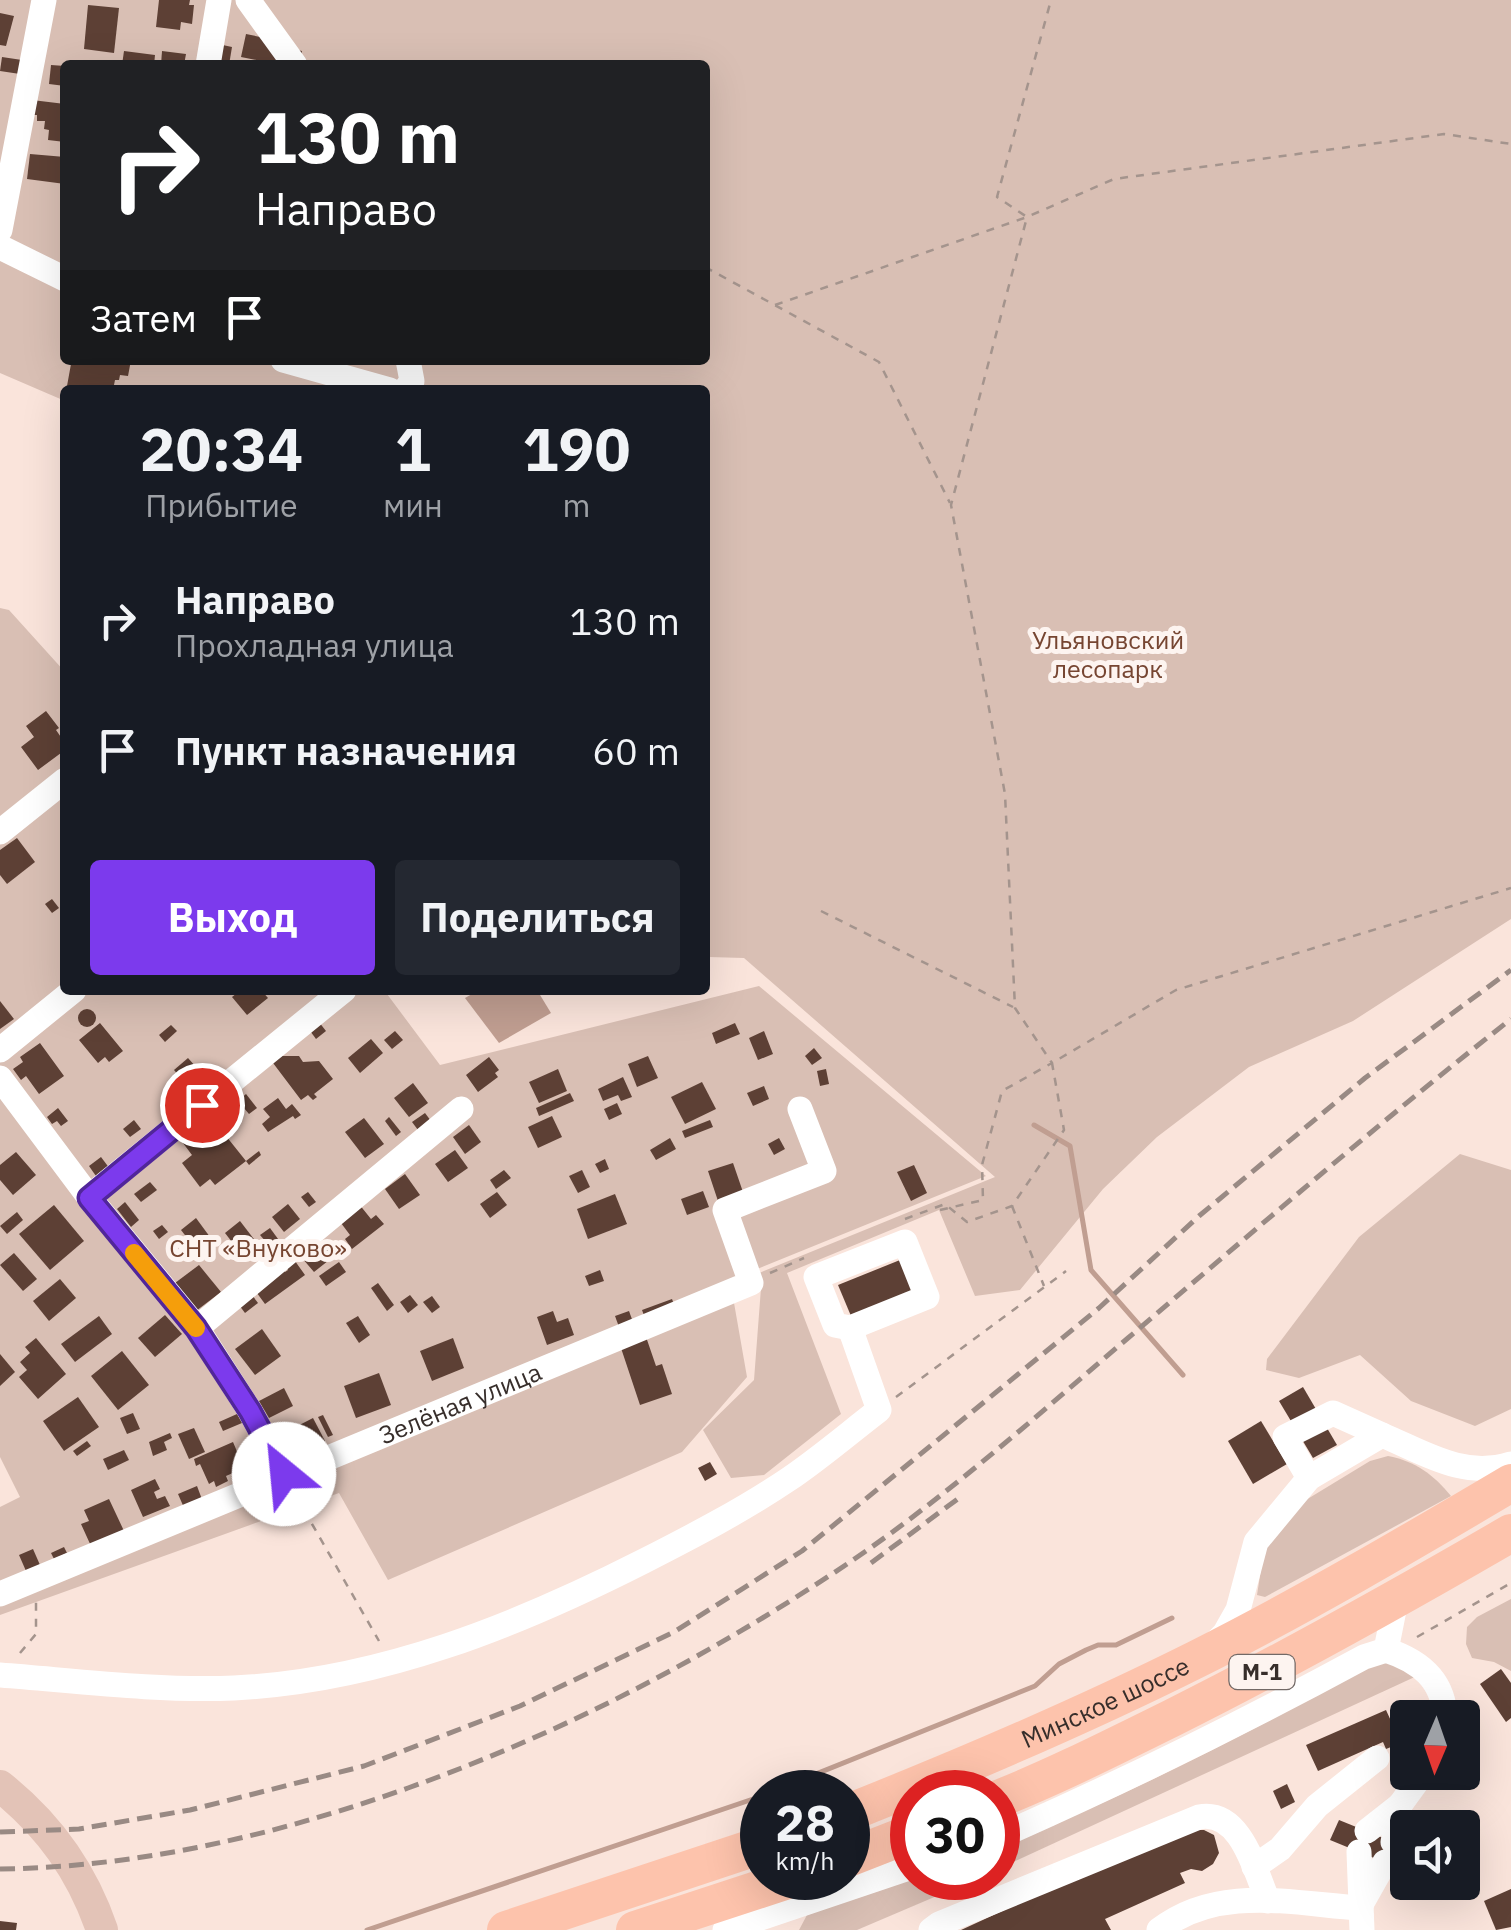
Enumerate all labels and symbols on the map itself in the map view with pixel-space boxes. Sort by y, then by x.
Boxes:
park label: Ульяновский лесопарк [1032,623,1184,685]
pin [160,1063,245,1148]
park label: СНТ «Внуково» [169,1231,347,1264]
street label: Зелёная улица [374,1355,546,1451]
position arrow [232,1422,336,1526]
street label: Минское шоссе [1016,1649,1195,1755]
road number: М-1 [1230,1655,1294,1689]
north arrow [1390,1700,1480,1790]
speed limit sign: 30 [890,1770,1020,1900]

